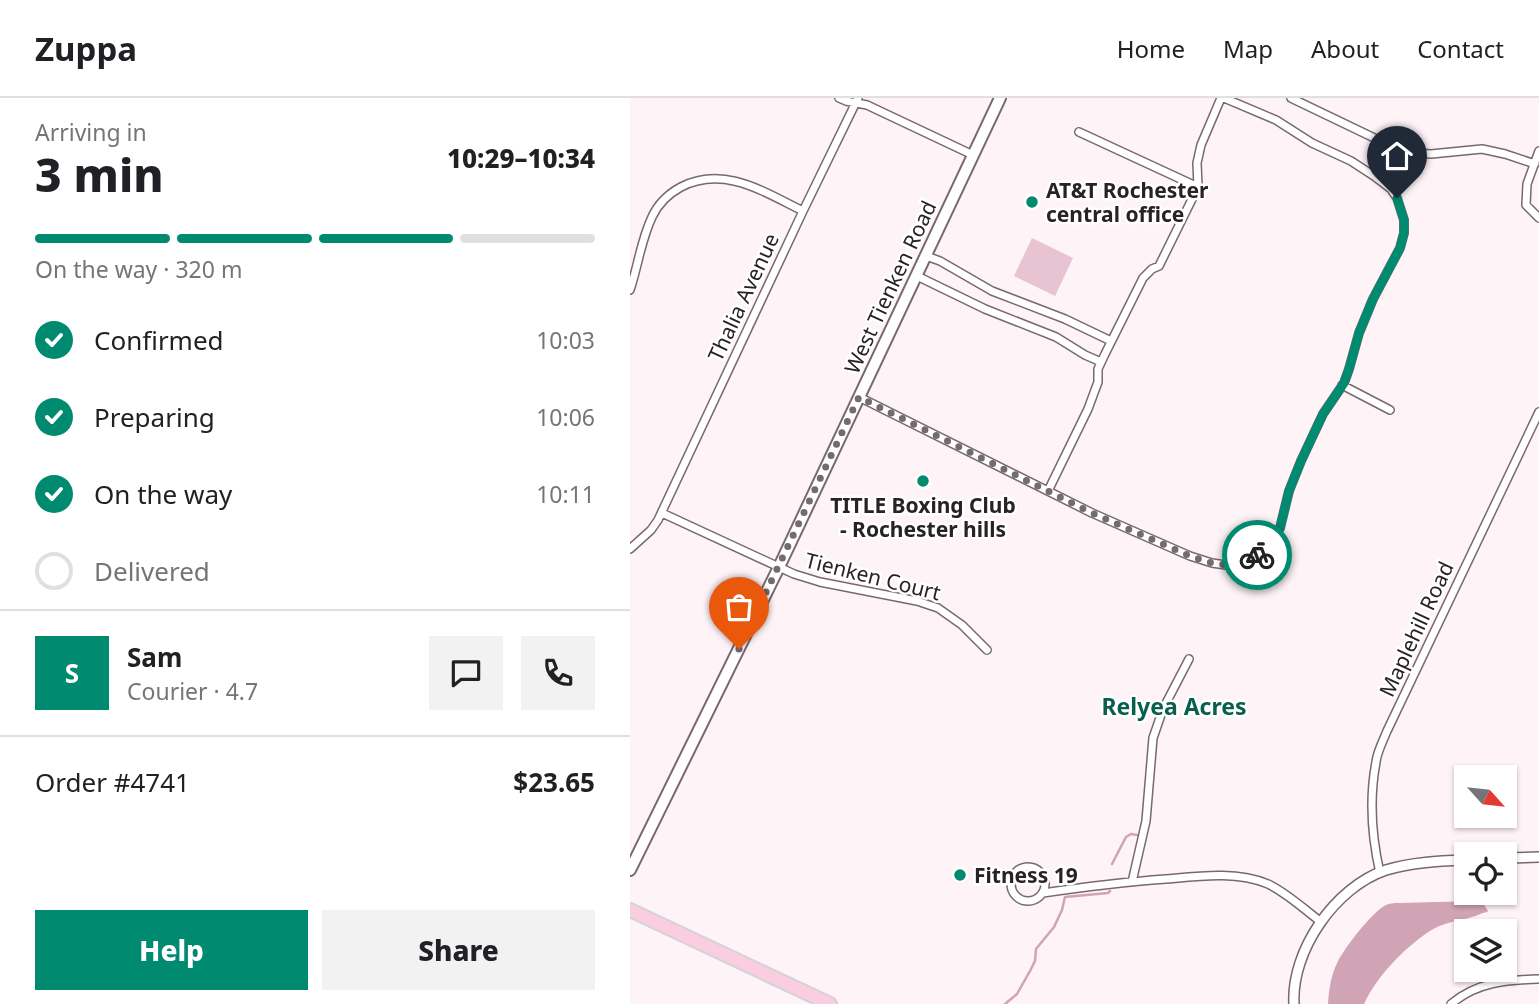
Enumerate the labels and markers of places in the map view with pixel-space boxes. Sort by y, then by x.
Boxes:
pin [1367,126,1427,198]
place label: AT&T Rochester central office [1046,176,1209,228]
marker: AT&T Rochester central office [1024,194,1040,210]
marker: TITLE Boxing Club - Rochester hills [915,473,931,489]
place label: TITLE Boxing Club - Rochester hills [830,491,1016,543]
pin [709,577,769,649]
place label: Fitness 19 [974,861,1078,889]
marker: Fitness 19 [952,867,968,883]

